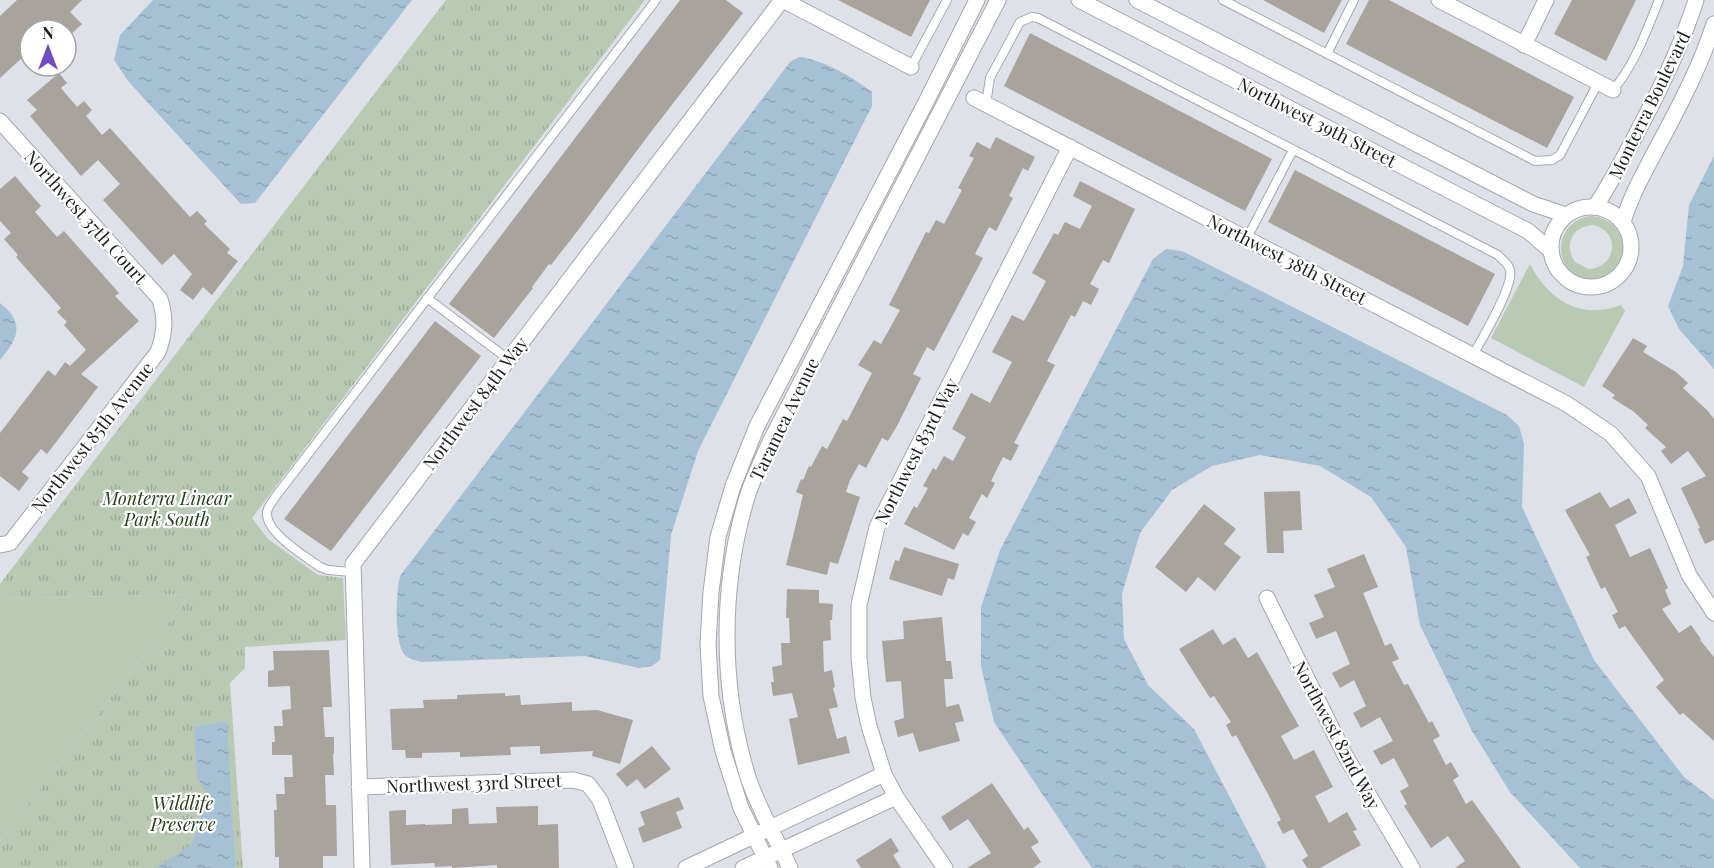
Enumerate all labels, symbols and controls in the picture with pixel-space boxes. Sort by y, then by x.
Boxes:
north arrow [18,18,78,78]
text: N [42,22,54,43]
street label: Monterra Boulevard [1603,26,1696,183]
street label: Northwest 39th Street [1233,71,1401,173]
street label: Northwest 37th Court [19,145,153,290]
street label: Northwest 38th Street [1203,208,1371,310]
street label: Northwest 84th Way [417,332,533,474]
street label: Taramea Avenue [744,354,824,484]
street label: Northwest 85th Avenue [25,357,159,517]
street label: Northwest 83rd Way [869,374,963,528]
park label: Monterra Linear Park South [102,486,232,531]
street label: Northwest 82nd Way [1288,657,1386,813]
street label: Northwest 33rd Street [386,768,563,798]
park label: Wildlife Preserve [149,791,216,836]

